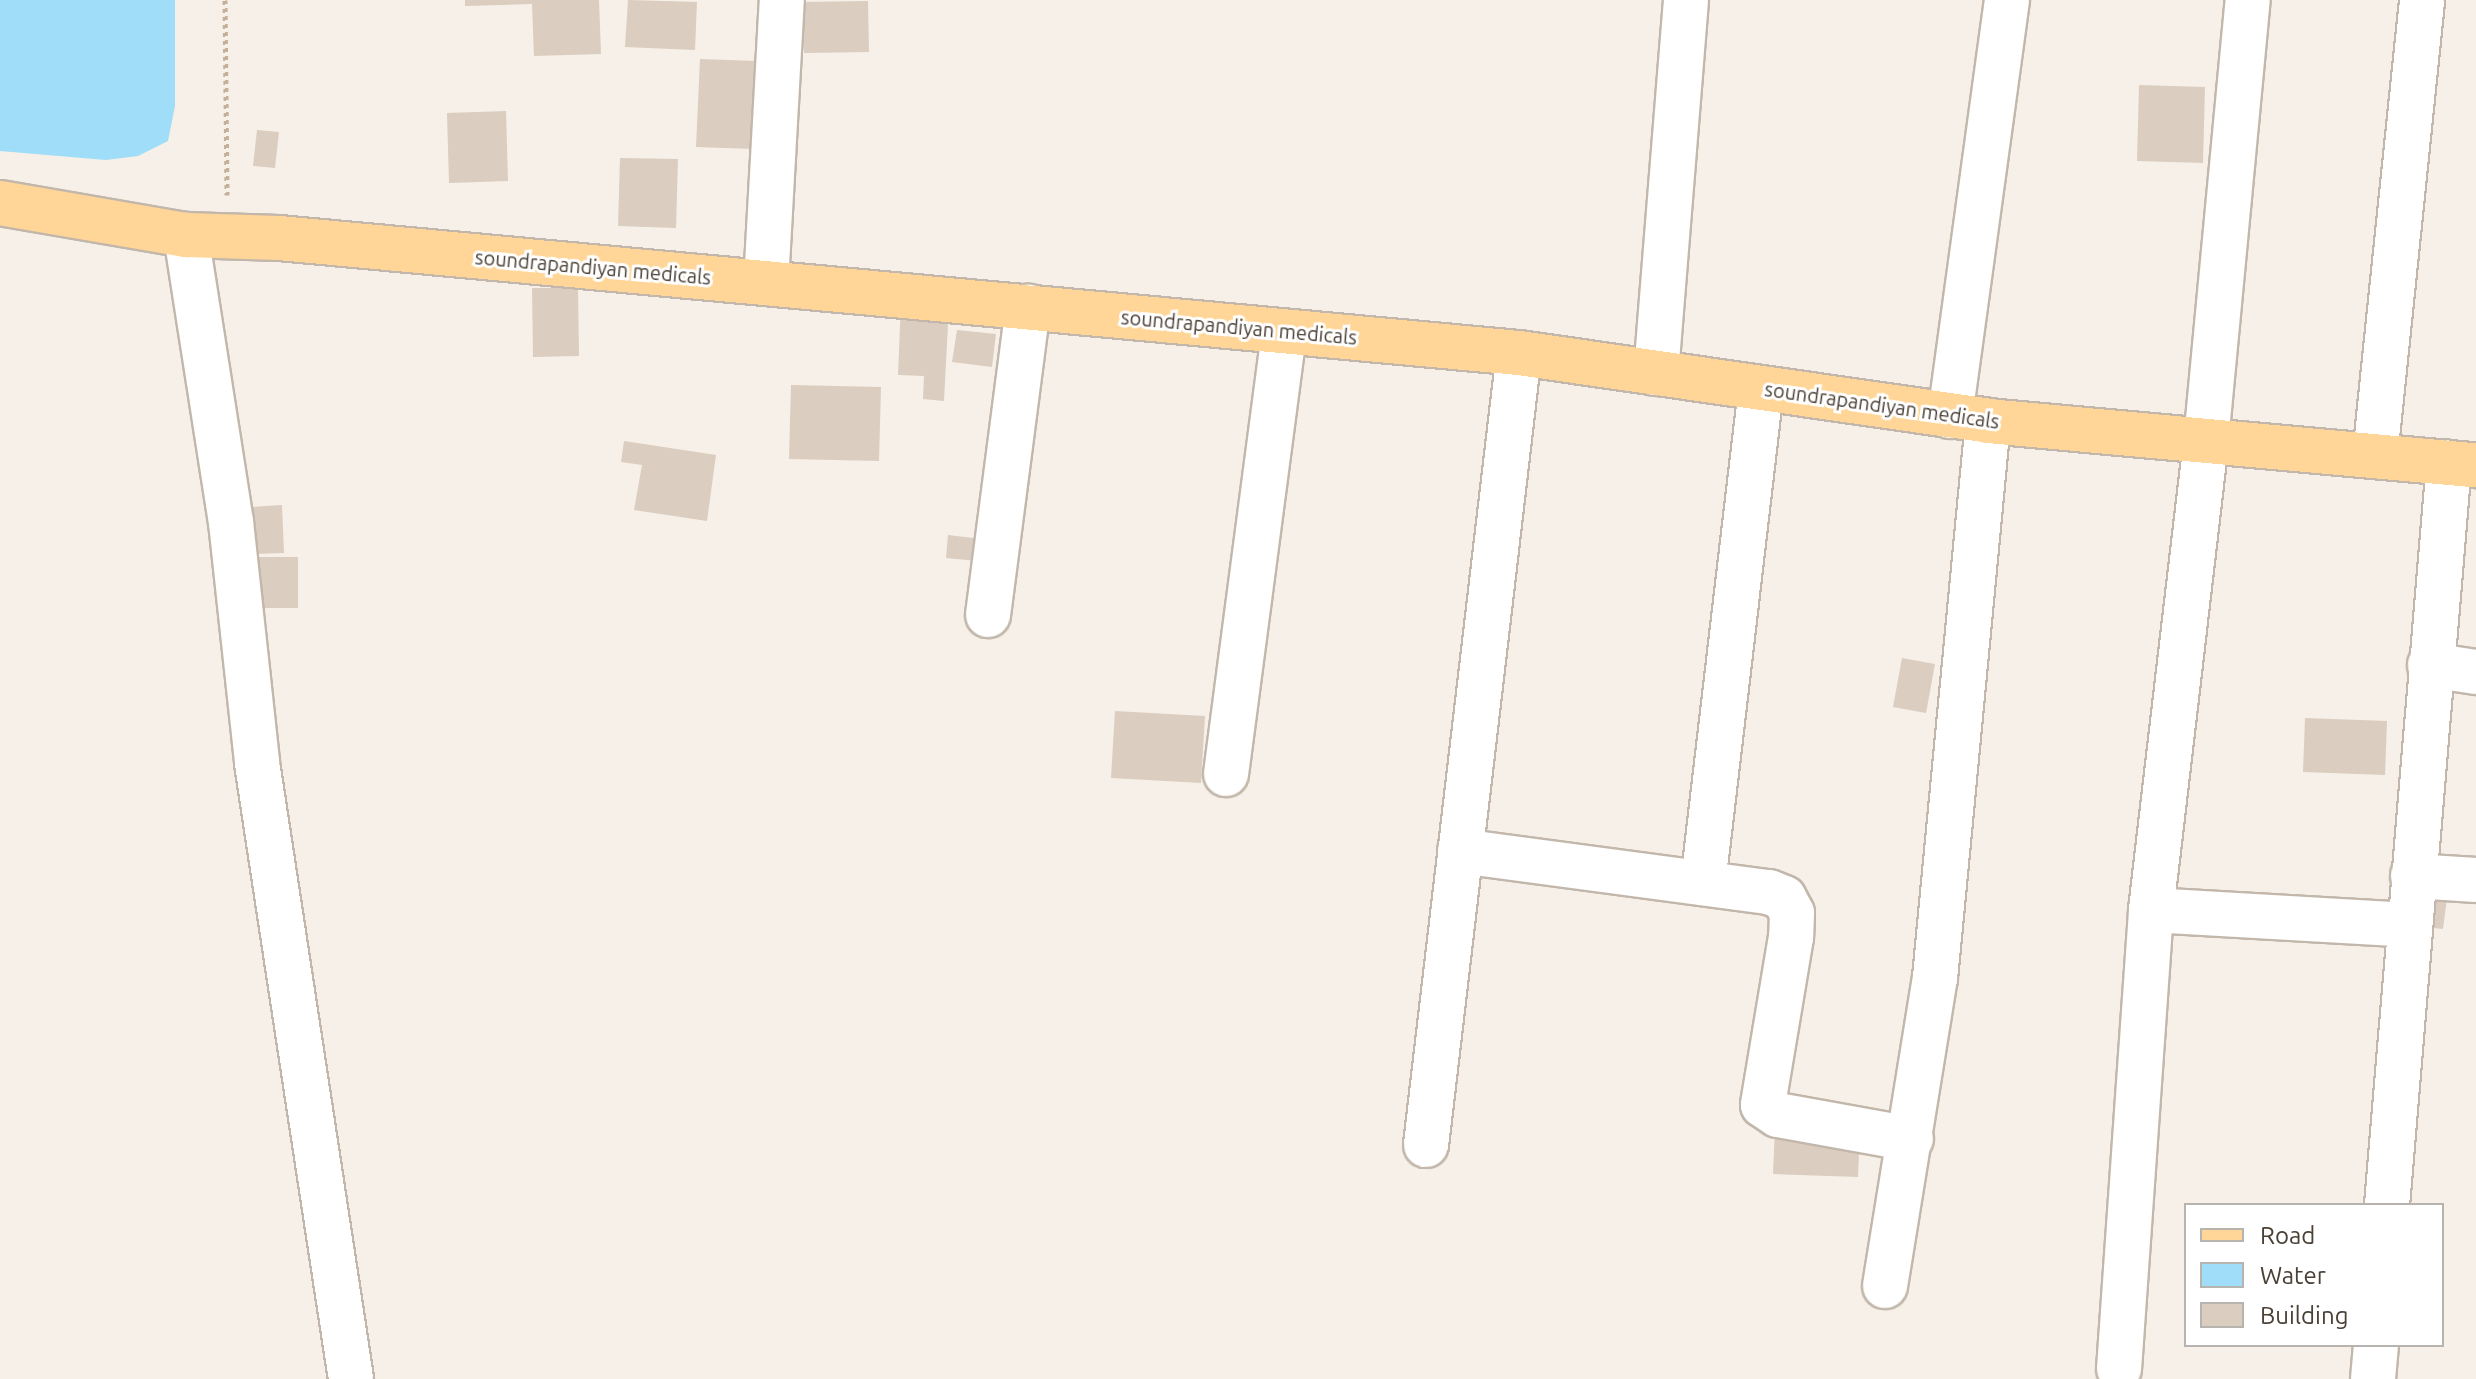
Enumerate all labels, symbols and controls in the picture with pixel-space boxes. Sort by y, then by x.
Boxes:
street label: soundrapandiyan medicals [474,245,712,289]
street label: soundrapandiyan medicals [1120,305,1358,349]
street label: soundrapandiyan medicals [1763,377,2001,433]
legend [2184,1203,2444,1347]
text: Road [2260,1222,2315,1249]
text: Water [2260,1262,2326,1289]
text: Building [2260,1302,2348,1329]

